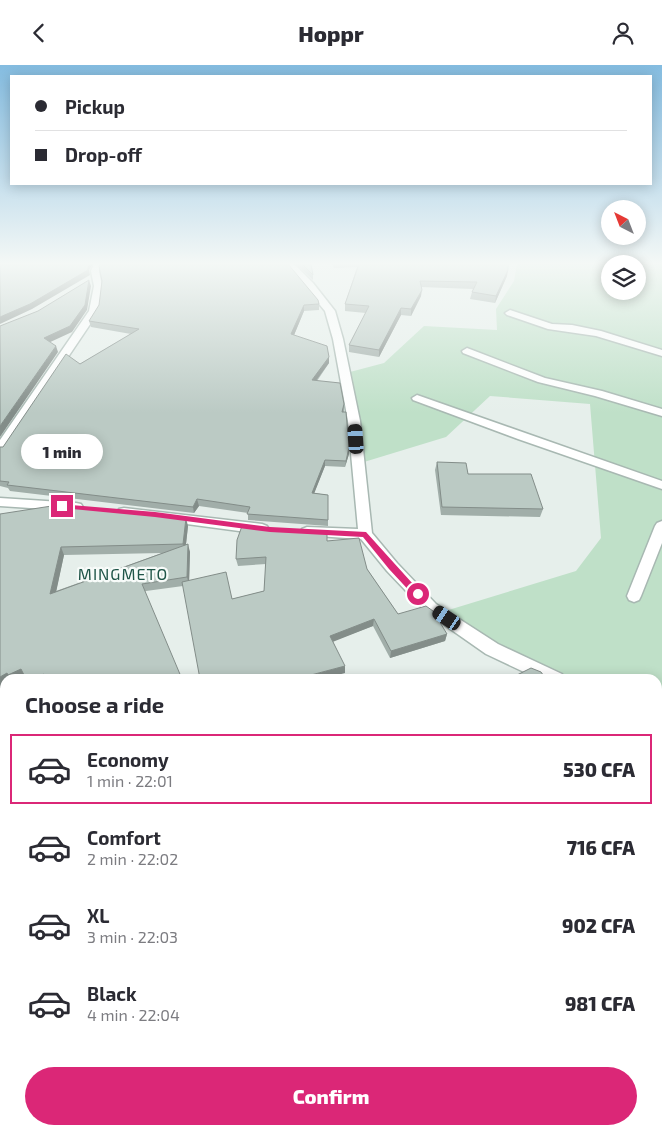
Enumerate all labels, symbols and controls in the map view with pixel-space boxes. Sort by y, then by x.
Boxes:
icon: back [25,19,53,47]
icon: person [609,19,637,47]
text: Hoppr [298,20,364,46]
text: Pickup [65,95,125,118]
text: Drop-off [65,143,142,166]
north arrow [601,200,646,245]
map controls [601,200,646,300]
button: layers [601,255,646,300]
car [347,424,364,454]
callout: 1 min [21,433,103,469]
text: 1 min [42,442,82,461]
route end [51,495,73,517]
district label: MINGMETO [78,564,168,583]
route start [407,583,429,605]
car [430,603,463,633]
text: Choose a ride [25,691,164,717]
icon: car [27,747,72,792]
text: Economy [87,748,169,771]
text: 530 CFA [563,758,635,781]
text: 1 min · 22:01 [87,771,173,790]
icon: car [27,825,72,870]
text: Comfort [87,826,161,849]
text: 716 CFA [567,836,635,859]
text: 2 min · 22:02 [87,849,178,868]
icon: car [27,903,72,948]
text: XL [87,904,109,927]
text: 902 CFA [562,914,635,937]
text: 3 min · 22:03 [87,927,178,946]
icon: car [27,981,72,1026]
text: Black [87,982,137,1005]
text: 981 CFA [565,992,635,1015]
text: 4 min · 22:04 [87,1005,180,1024]
button: Confirm [25,1067,637,1125]

